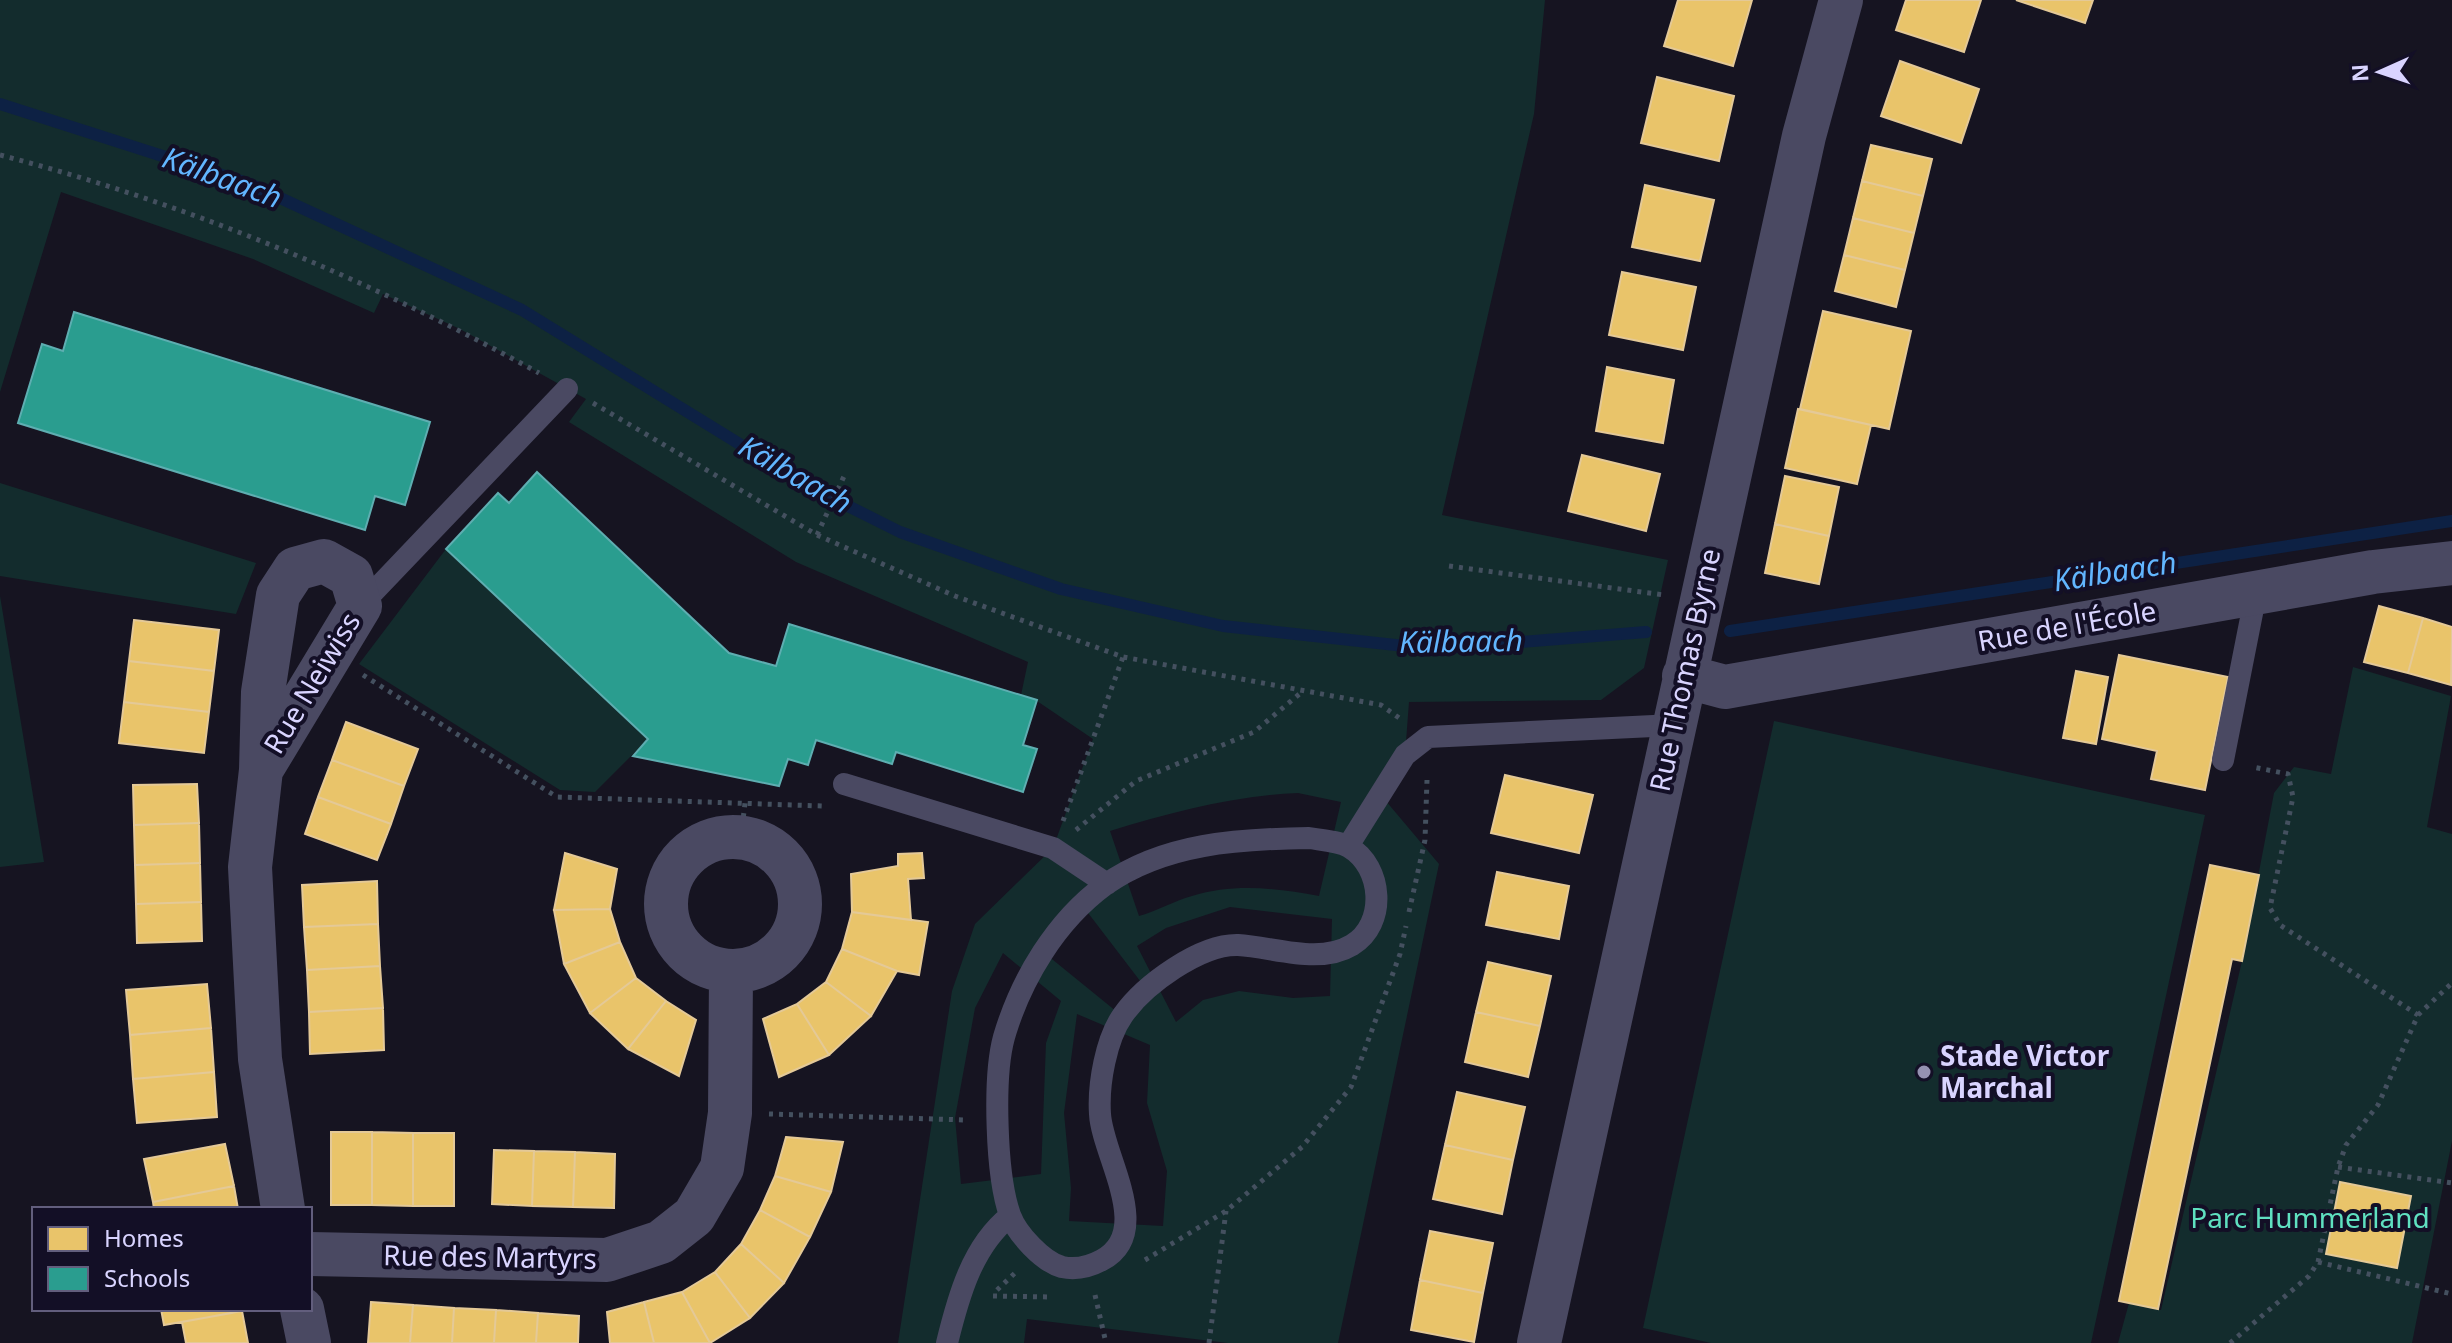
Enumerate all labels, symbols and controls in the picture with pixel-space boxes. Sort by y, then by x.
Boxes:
north arrow [2340,32,2420,112]
text: N [2344,63,2374,83]
water label: Kälbaach [157,136,288,217]
water label: Kälbaach [732,425,860,522]
water label: Kälbaach [2050,541,2179,600]
street label: Rue Thomas Byrne [1640,545,1728,795]
street label: Rue de l'École [1975,591,2159,659]
street label: Rue Neiwiss [254,605,368,760]
water label: Kälbaach [1399,619,1523,662]
place label: Stade Victor Marchal [1940,1036,2110,1106]
marker: Stade Victor Marchal [1915,1063,1933,1081]
park label: Parc Hummerland [2190,1198,2430,1236]
legend [32,1207,312,1311]
text: Homes [104,1221,184,1254]
street label: Rue des Martyrs [383,1235,597,1277]
text: Schools [104,1261,190,1294]

